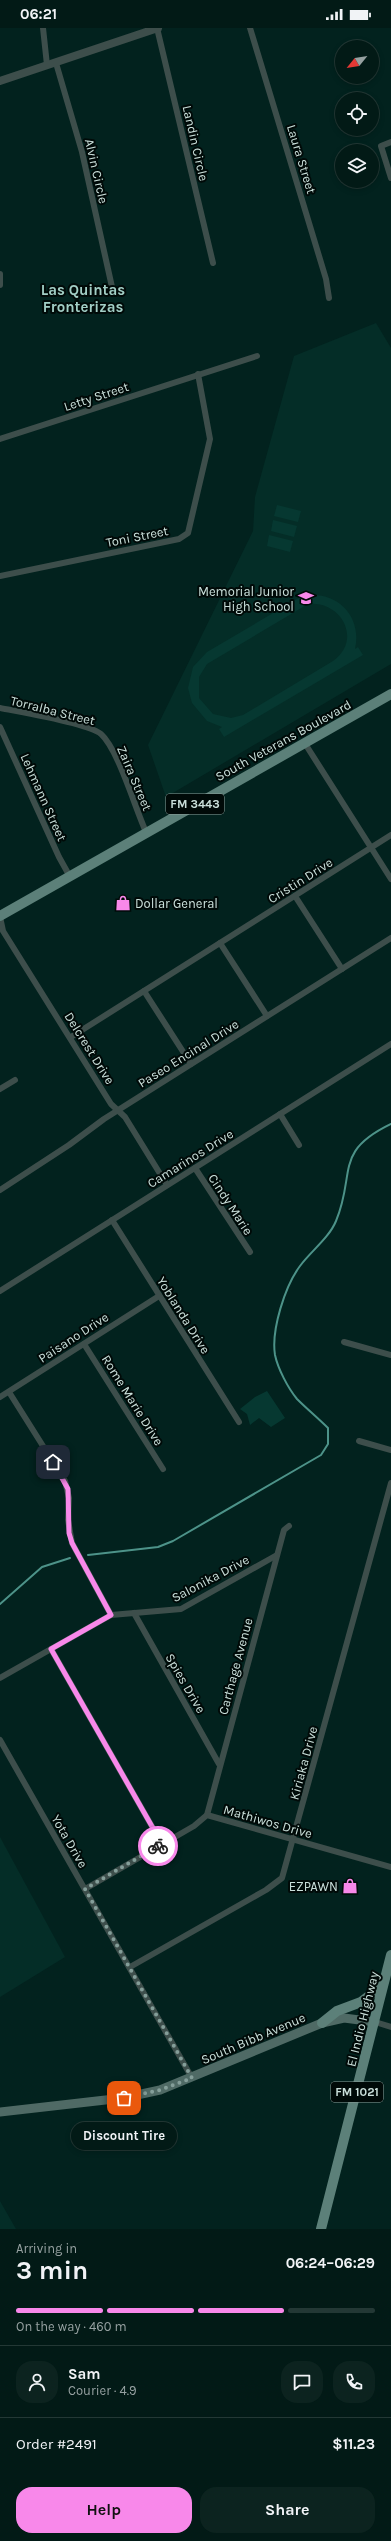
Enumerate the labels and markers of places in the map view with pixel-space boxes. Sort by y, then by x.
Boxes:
place label: Memorial Junior High School [198,584,294,614]
school or university icon: Memorial Junior High School [297,589,315,607]
shop icon: Dollar General [114,894,132,912]
place label: Dollar General [135,896,218,911]
pin [36,1445,70,1479]
shop icon: EZPAWN [341,1877,359,1895]
place label: EZPAWN [289,1879,338,1894]
pin [107,2081,141,2115]
callout: Discount Tire [71,2122,177,2150]

